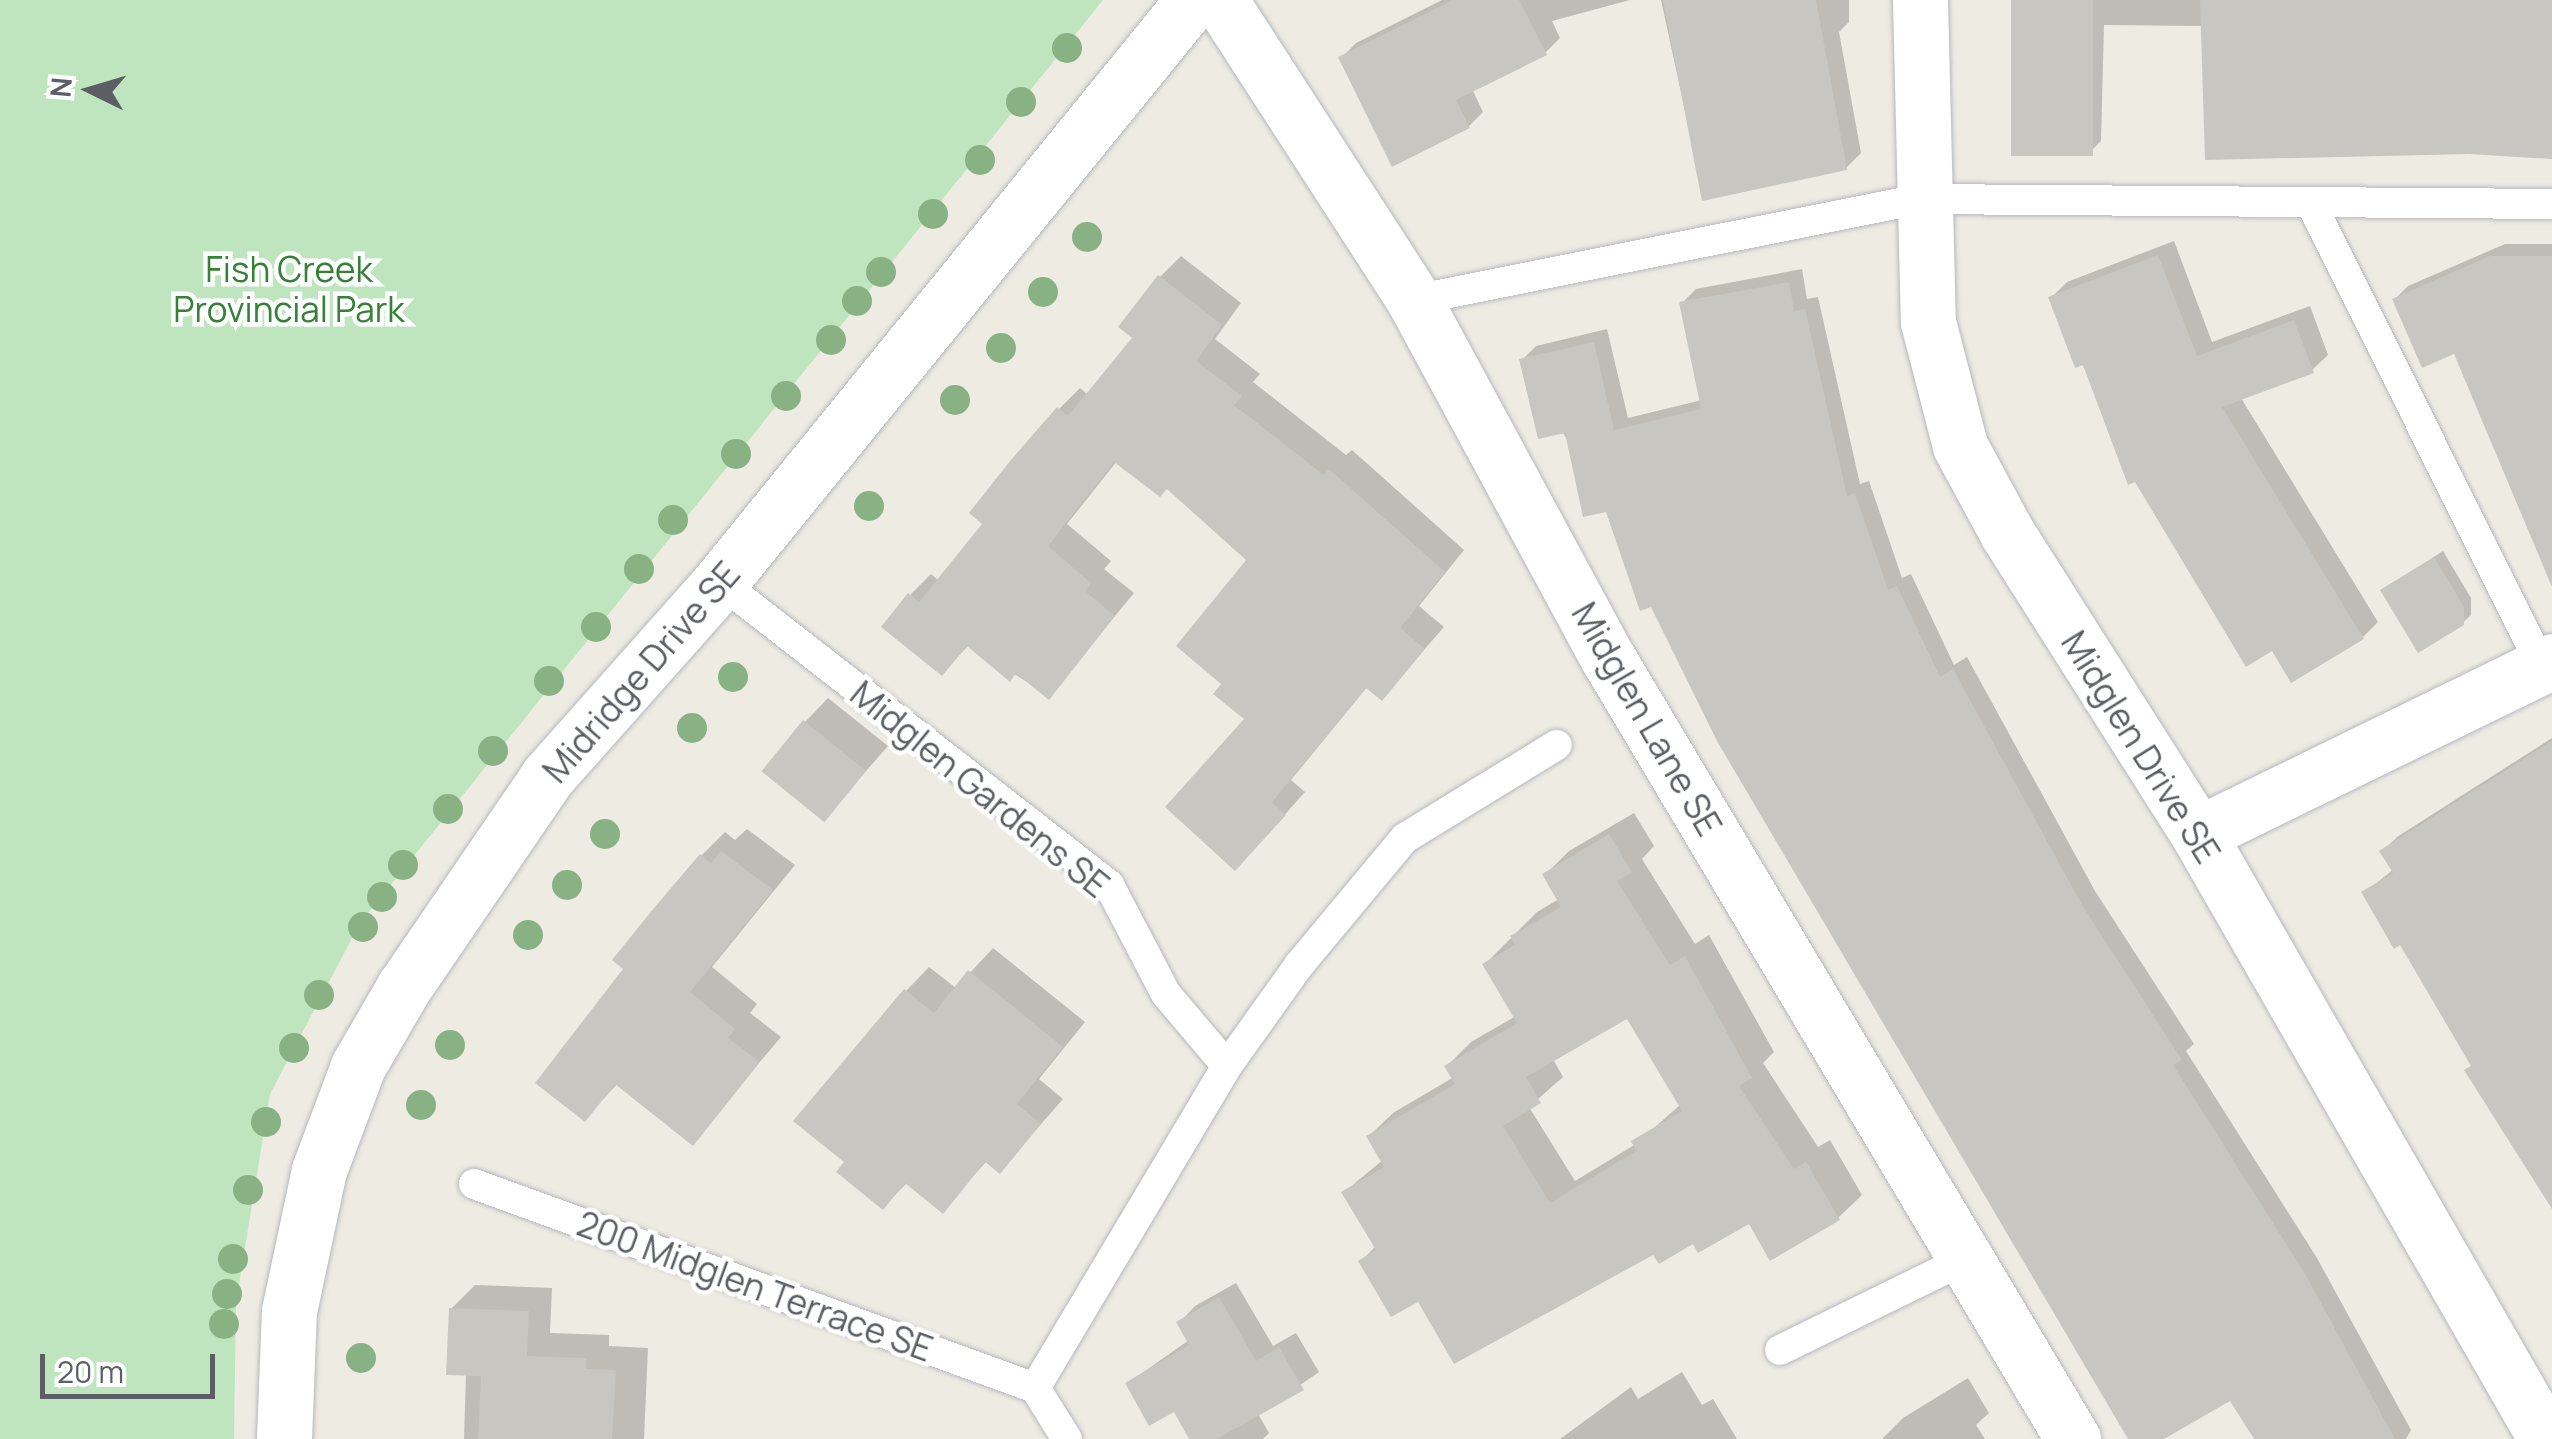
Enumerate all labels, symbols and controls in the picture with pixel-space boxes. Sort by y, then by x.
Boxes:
north arrow [40,40,140,140]
text: N [40,76,80,99]
park label: Fish Creek Provincial Park [173,248,405,330]
street label: Midridge Drive SE [534,553,748,791]
street label: Midglen Lane SE [1563,595,1731,843]
street label: Midglen Drive SE [2053,623,2229,871]
street label: Midglen Gardens SE [843,672,1117,906]
street label: 200 Midglen Terrace SE [572,1202,938,1370]
scale bar [45,1334,220,1396]
text: 20 m [57,1351,124,1392]

